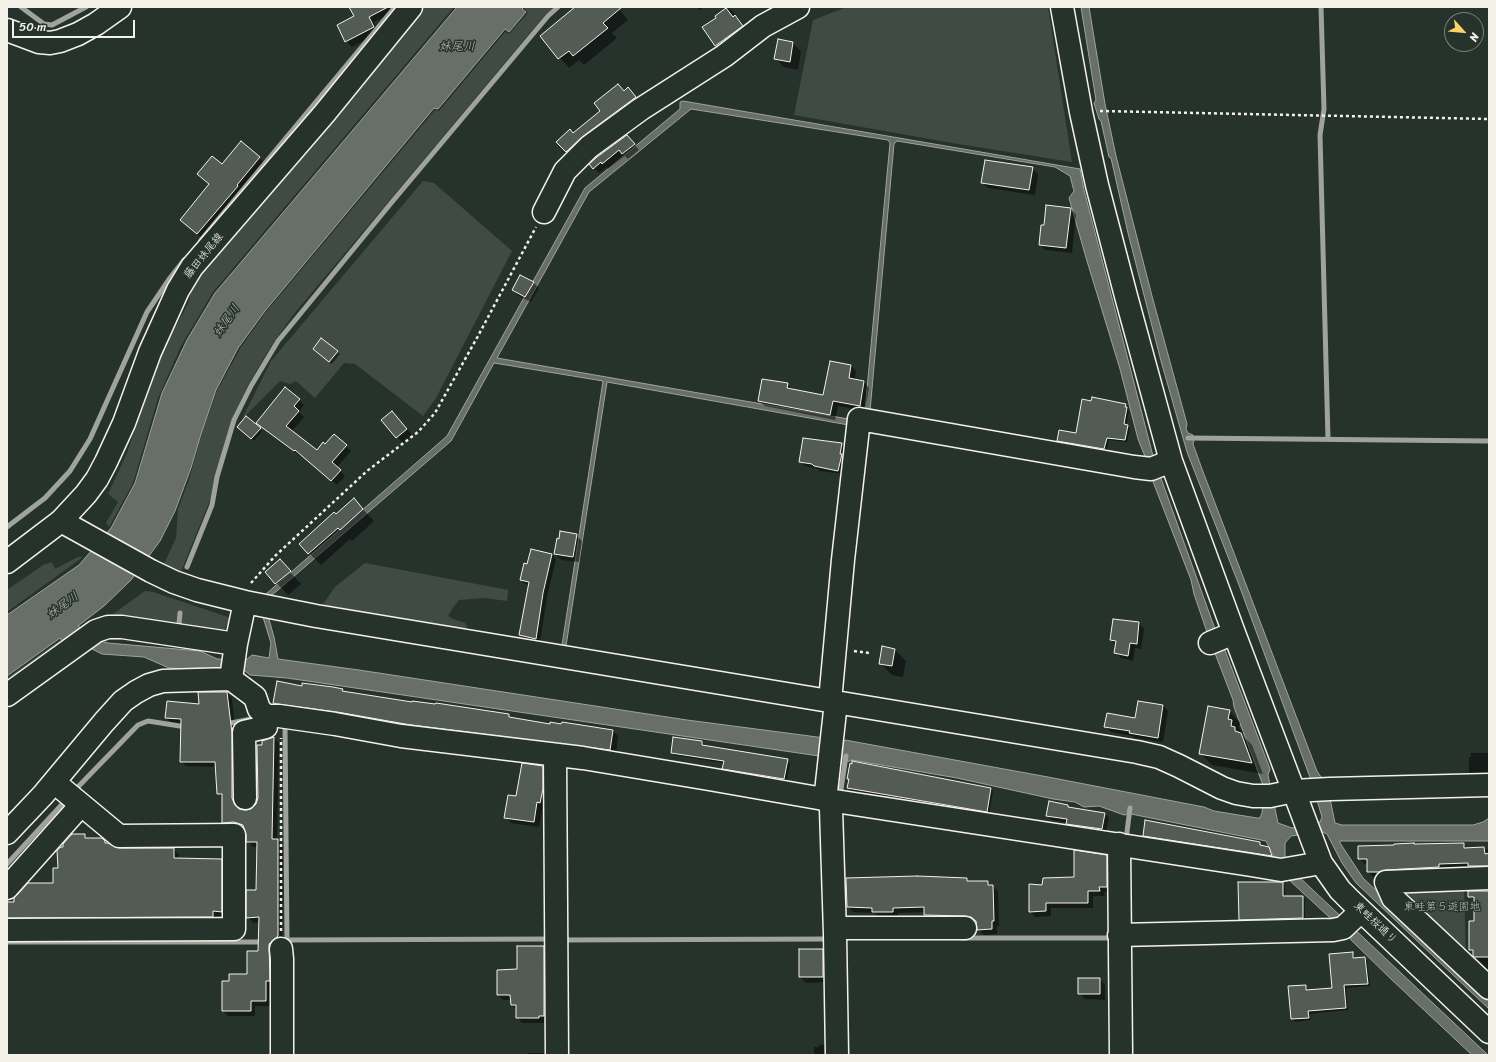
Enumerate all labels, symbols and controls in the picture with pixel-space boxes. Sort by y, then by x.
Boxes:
scale bar [14,12,137,38]
north arrow [1444,12,1484,52]
text: 50 m [19,16,46,38]
text: N [1464,30,1484,45]
water label: 妹尾川 [439,40,475,54]
street label: 藤田妹尾線 [182,230,226,282]
water label: 妹尾川 [211,302,243,340]
water label: 妹尾川 [44,590,82,622]
street label: 東畦桜通り [1351,899,1399,947]
park label: 東畦第５遊園地 [1404,900,1480,914]

